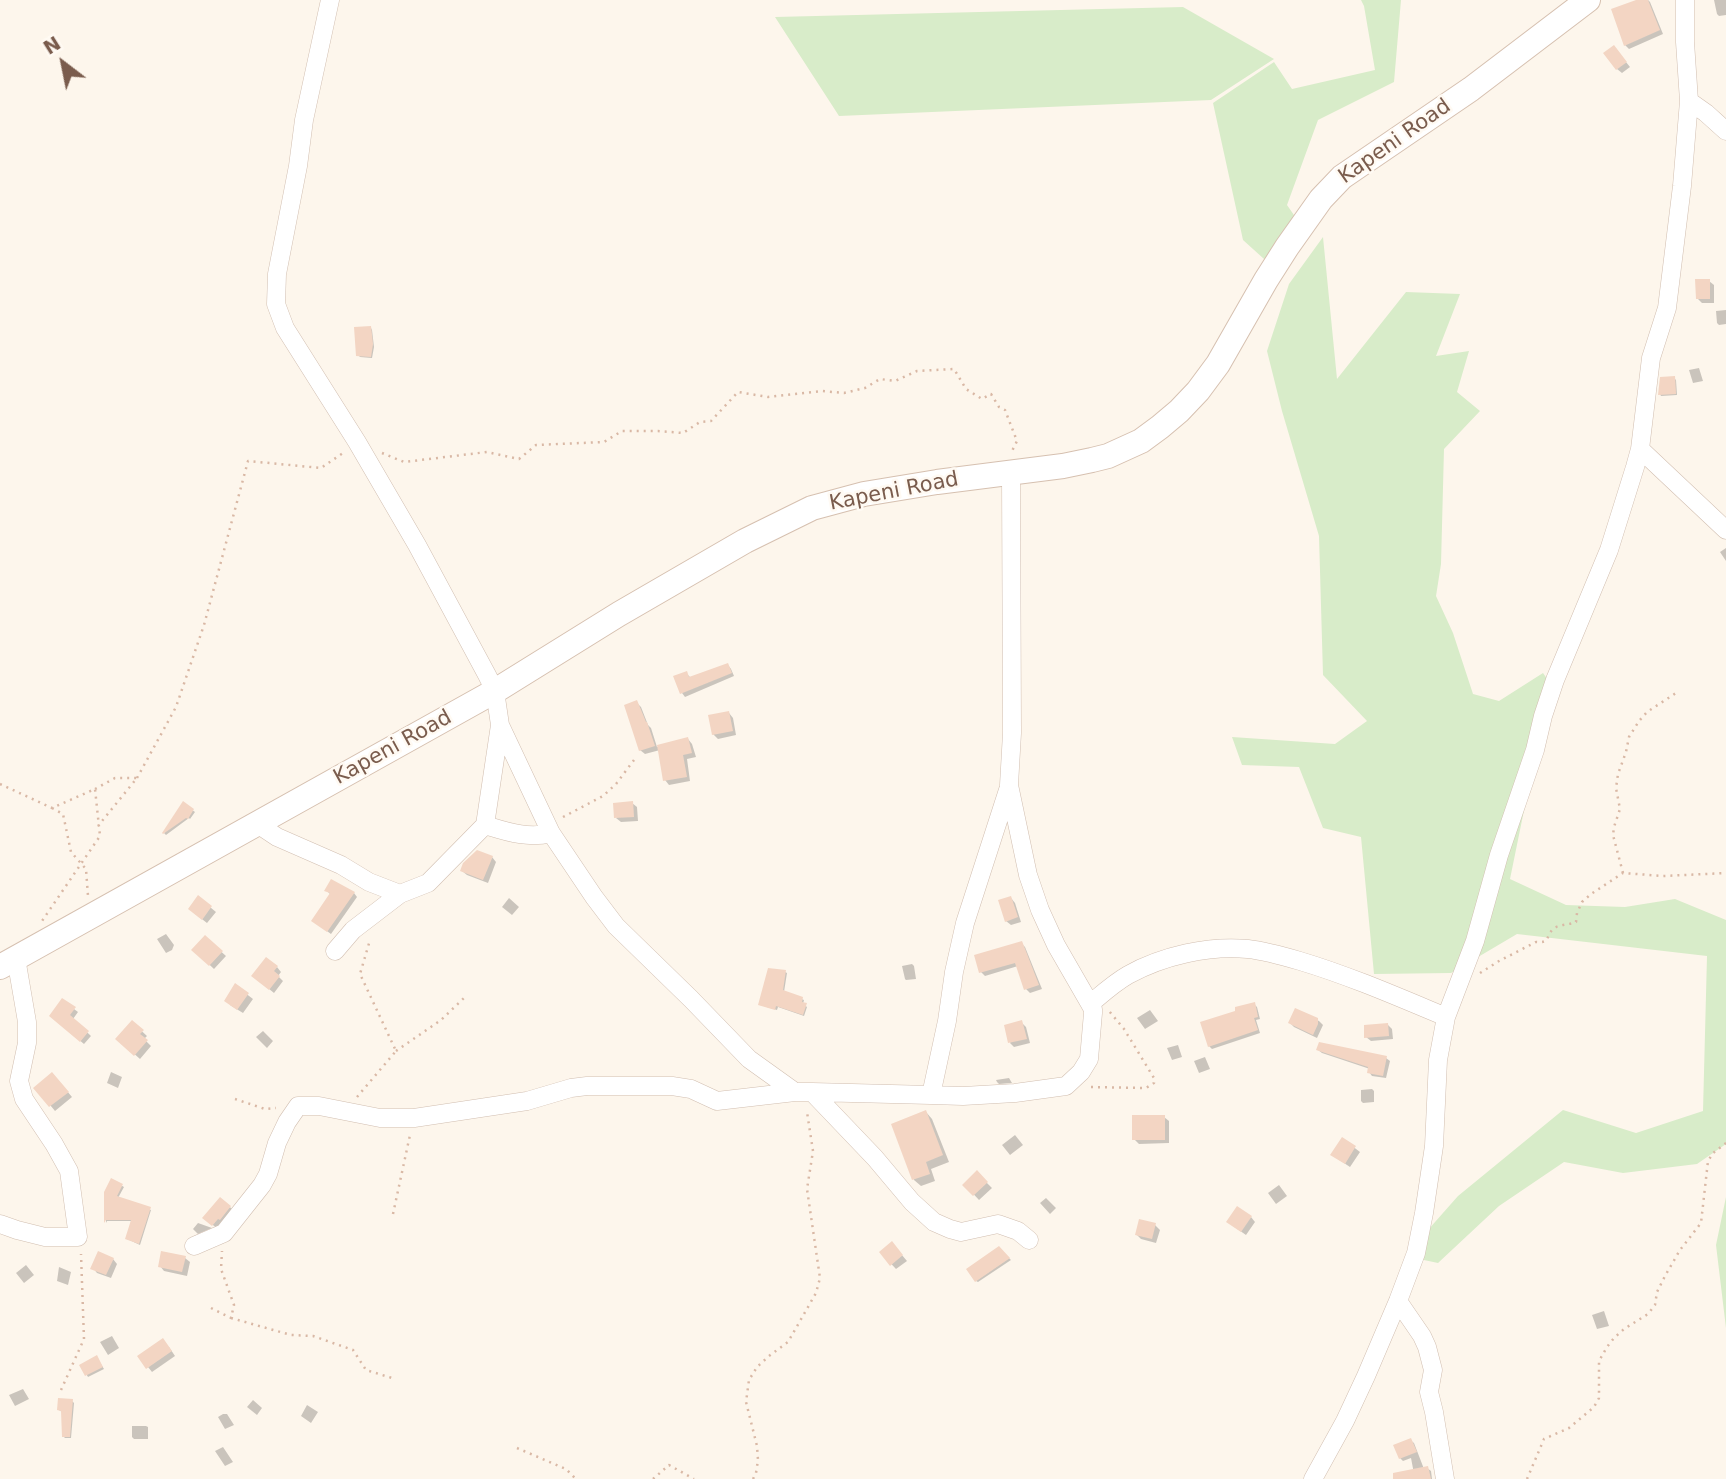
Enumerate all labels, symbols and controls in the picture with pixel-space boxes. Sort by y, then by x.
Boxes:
north arrow [28,28,98,98]
text: N [39,32,64,59]
street label: Kapeni Road [1334,94,1456,190]
street label: Kapeni Road [827,467,961,517]
street label: Kapeni Road [330,705,456,791]

